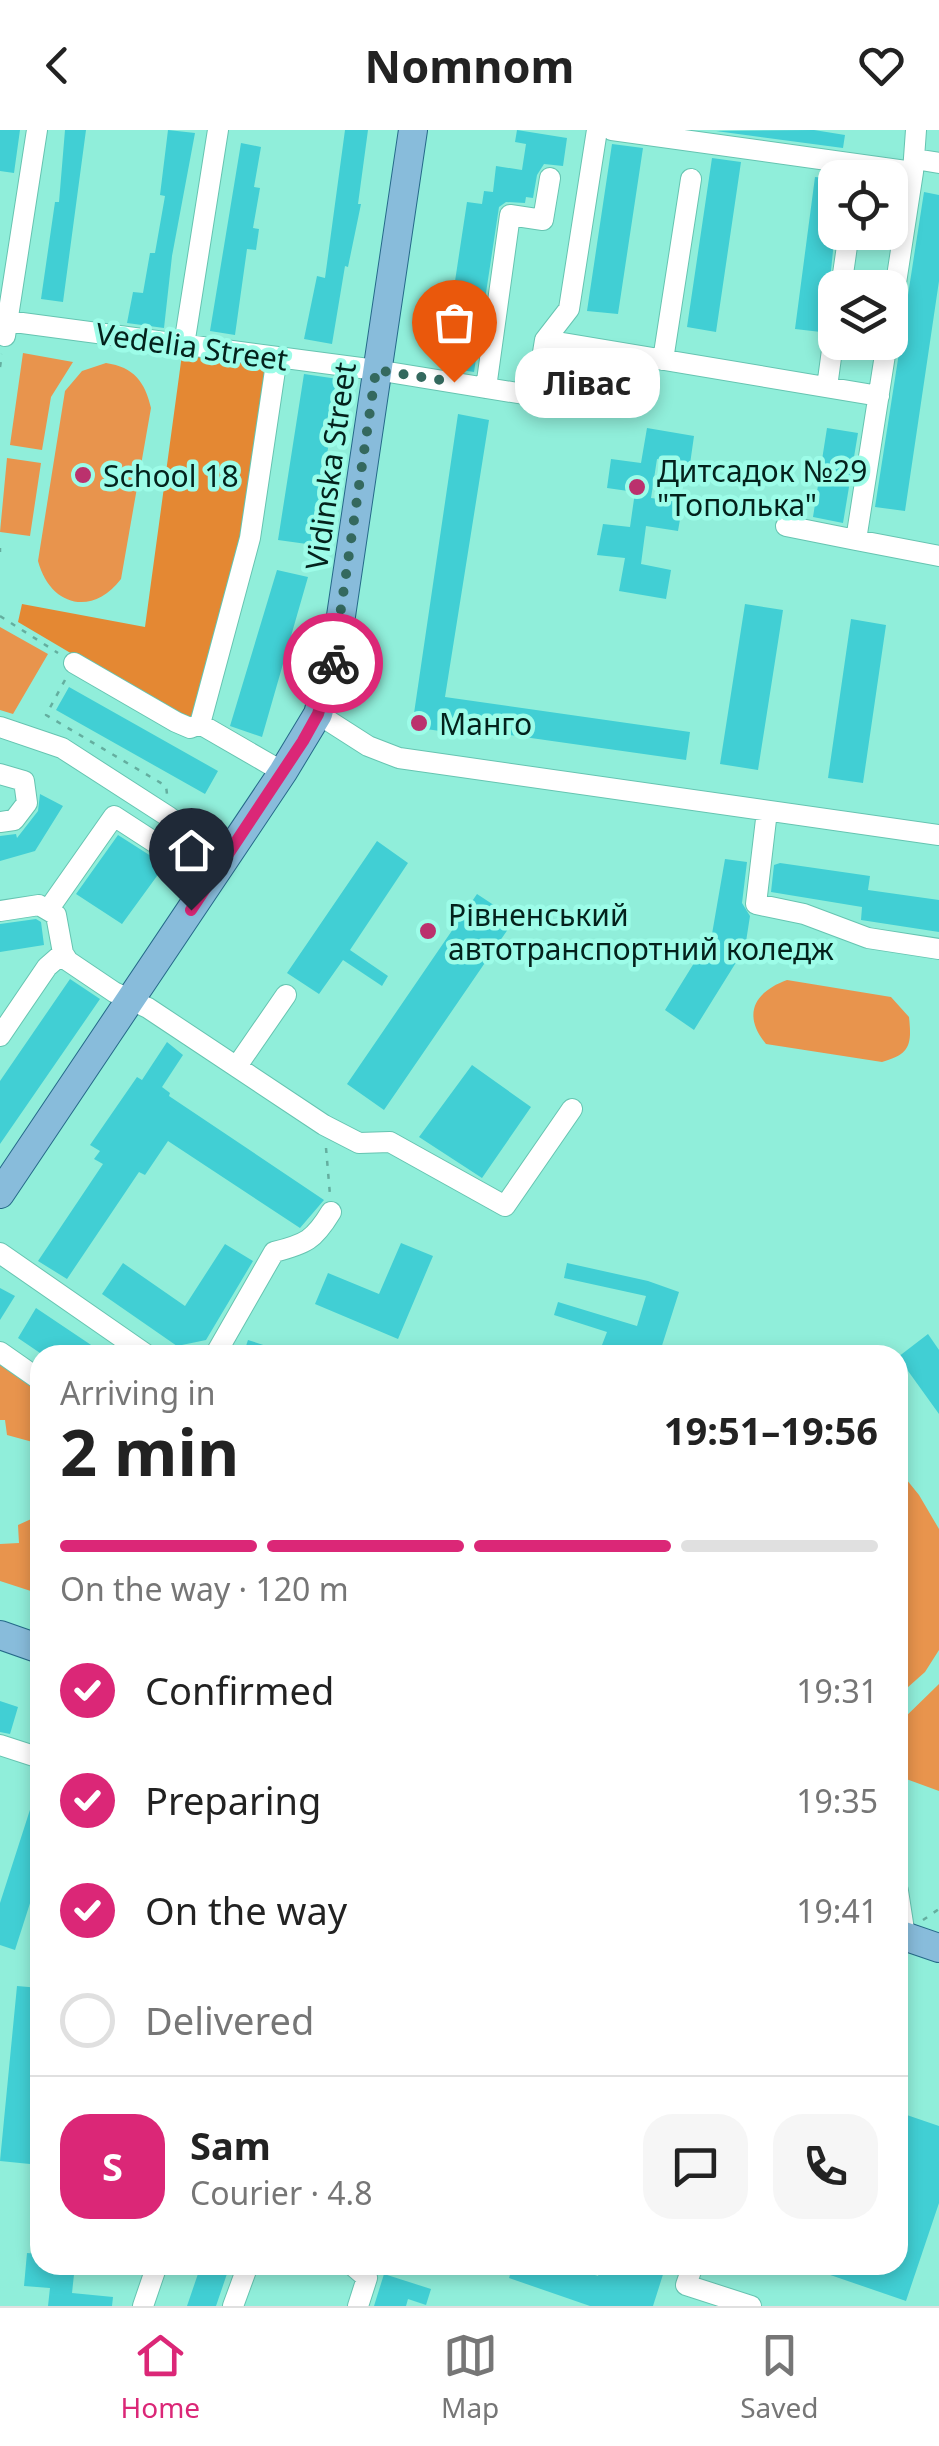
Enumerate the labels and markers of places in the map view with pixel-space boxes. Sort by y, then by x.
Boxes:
pin [412,280,497,383]
callout: Лівас [514,347,659,417]
place label: Дитсадок №29 "Тополька" [657,450,867,525]
place label: School 18 [103,455,239,496]
marker: School 18 [72,464,94,486]
marker: Дитсадок №29 "Тополька" [626,476,648,498]
place label: Манго [439,703,532,744]
marker: Манго [408,712,430,734]
pin [149,808,234,911]
place label: Рівненський автотранспортний коледж [448,894,834,969]
marker: Рівненський автотранспортний коледж [417,920,439,942]

